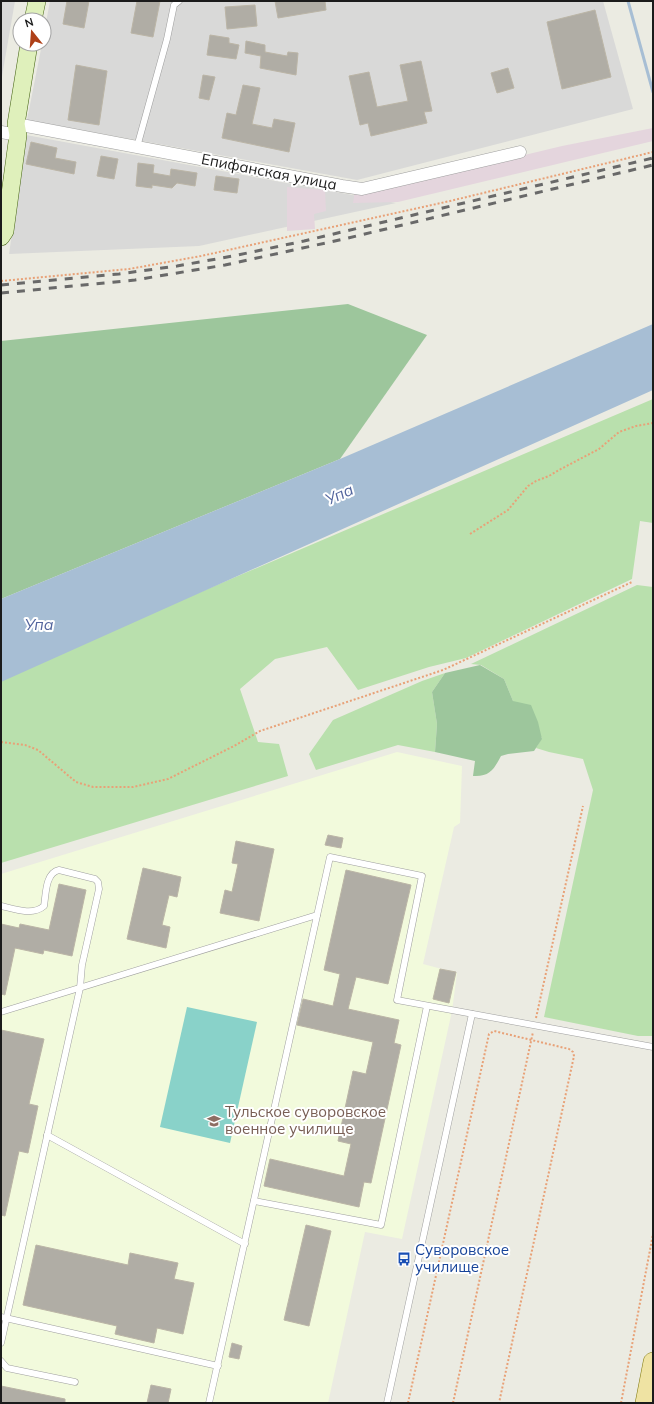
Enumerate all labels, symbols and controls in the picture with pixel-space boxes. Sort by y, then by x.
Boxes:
north arrow [12,12,52,52]
text: N [23,15,35,30]
street label: Епифанская улица [200,149,338,194]
water label: Упа [322,479,357,509]
water label: Упа [24,614,54,634]
place label: Тульское суворовское военное училище [225,1102,386,1138]
school or university icon: Тульское суворовское военное училище [206,1113,222,1129]
place label: Суворовское училище [415,1240,509,1276]
bus stop icon: Суворовское училище [396,1251,412,1267]

